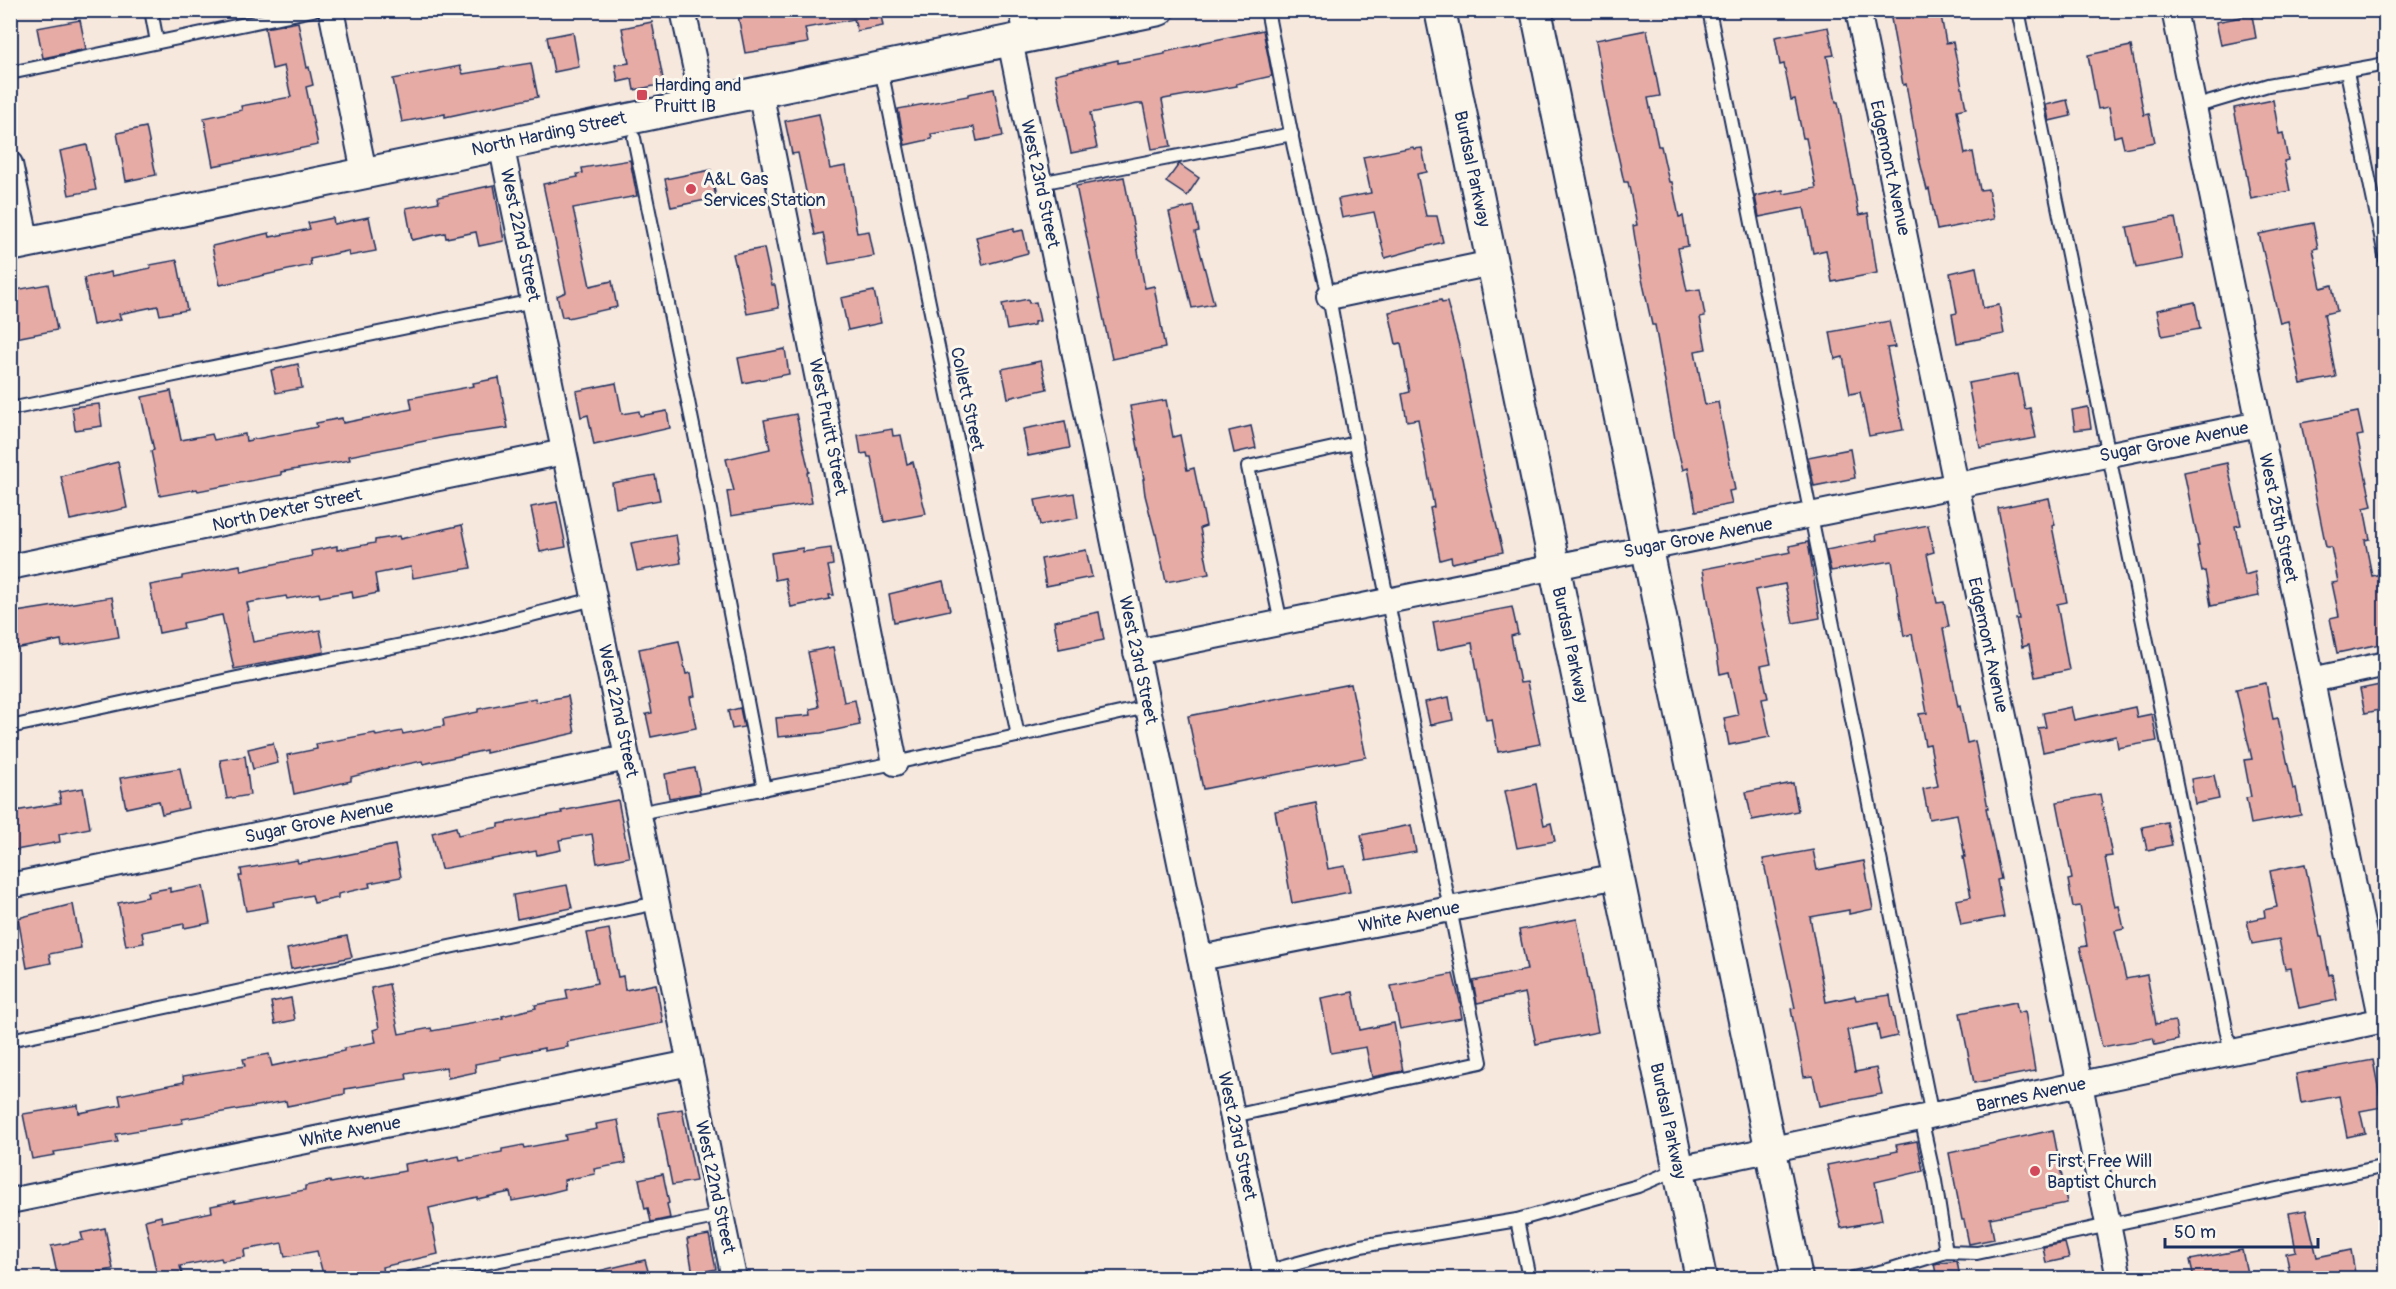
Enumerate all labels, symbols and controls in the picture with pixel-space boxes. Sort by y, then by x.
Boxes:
place label: Harding and Pruitt IB [654,74,742,118]
marker: Harding and Pruitt IB [635,88,649,102]
street label: Edgemont Avenue [1864,98,1916,238]
street label: North Harding Street [470,106,629,162]
street label: Burdsal Parkway [1448,109,1496,230]
street label: West 23rd Street [1015,118,1065,251]
street label: West 22nd Street [495,166,545,304]
place label: A&L Gas Services Station [703,168,826,212]
marker: A&L Gas Services Station [684,182,698,196]
street label: Collett Street [945,345,989,454]
street label: West Pruitt Street [803,357,853,498]
street label: Sugar Grove Avenue [2098,416,2251,468]
street label: West 25th Street [2253,451,2303,586]
street label: North Dexter Street [210,483,365,537]
street label: Sugar Grove Avenue [1622,512,1775,564]
street label: Edgemont Avenue [1962,575,2014,715]
street label: Burdsal Parkway [1546,585,1594,706]
street label: West 23rd Street [1113,594,1163,727]
street label: West 22nd Street [593,642,643,780]
street label: Sugar Grove Avenue [243,795,395,849]
street label: White Avenue [1356,896,1462,938]
street label: Burdsal Parkway [1644,1061,1692,1182]
street label: West 23rd Street [1212,1070,1262,1203]
street label: Barnes Avenue [1974,1072,2088,1118]
street label: White Avenue [297,1111,403,1153]
street label: West 22nd Street [690,1118,740,1256]
place label: First Free Will Baptist Church [2047,1150,2156,1194]
marker: First Free Will Baptist Church [2028,1164,2042,1178]
scale bar [2165,1211,2318,1249]
text: 50 m [2174,1221,2216,1244]

